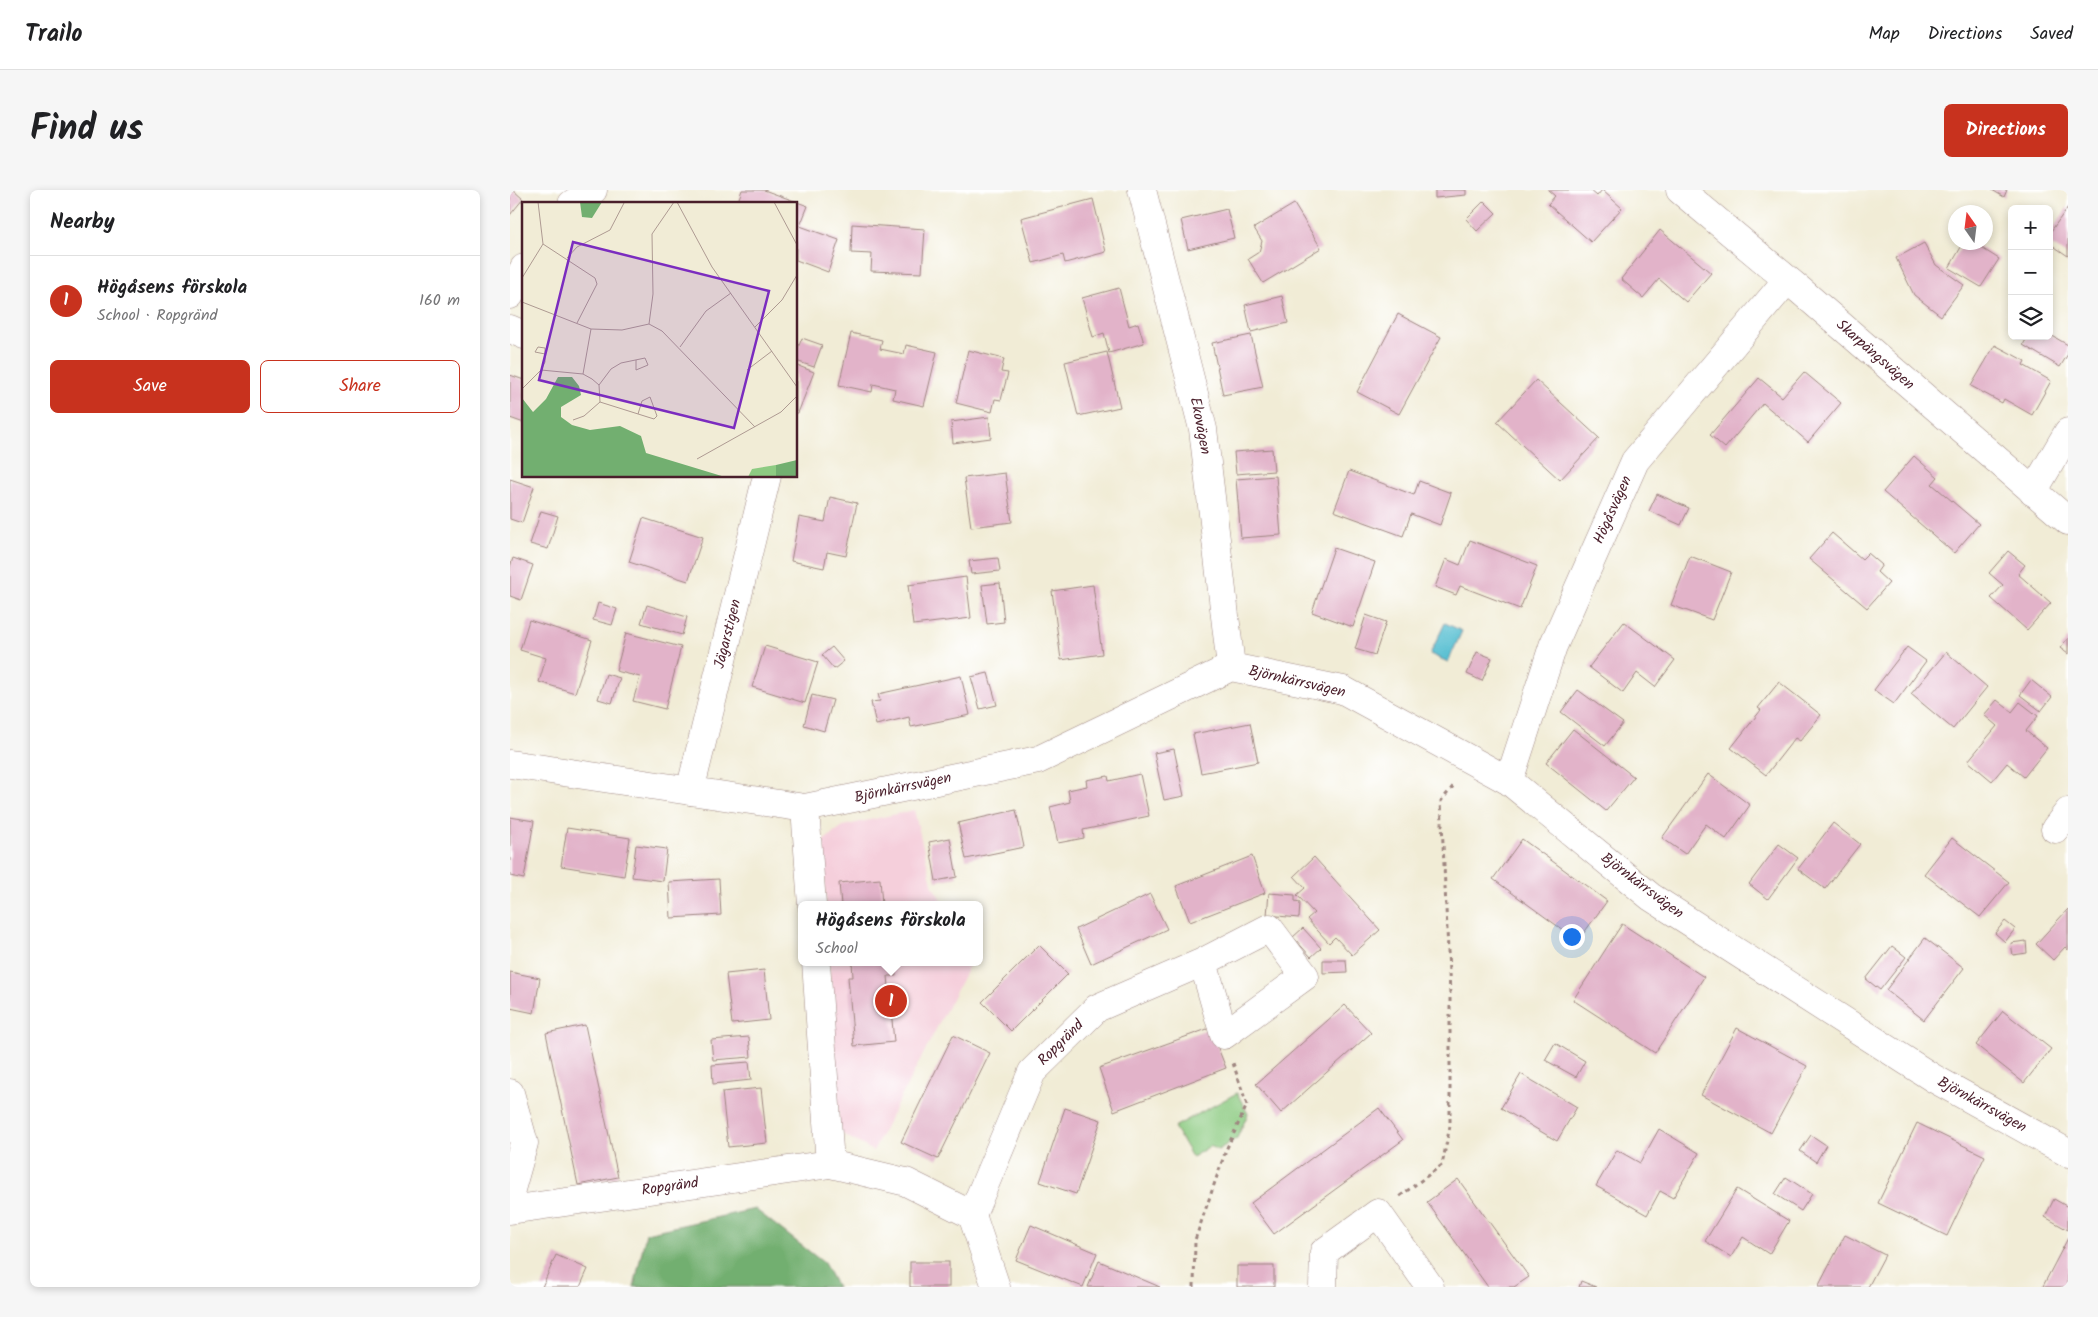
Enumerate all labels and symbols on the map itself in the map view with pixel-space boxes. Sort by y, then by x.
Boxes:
inset map [522,202,798,478]
north arrow [1948,205,1993,250]
street label: Skarpängsvägen [1830,314,1920,396]
street label: Ekovägen [1183,395,1217,457]
street label: Högåsvägen [1587,472,1639,548]
street label: Jägarstigen [708,597,748,671]
street label: Björnkärrsvägen [1246,659,1348,705]
street label: Björnkärrsvägen [852,766,954,810]
street label: Björnkärrsvägen [1595,847,1689,925]
your location [1559,924,1585,950]
pin: 1 [875,982,907,1020]
street label: Ropgränd [1032,1014,1090,1072]
street label: Björnkärrsvägen [1933,1071,2031,1139]
street label: Ropgränd [640,1171,701,1203]

